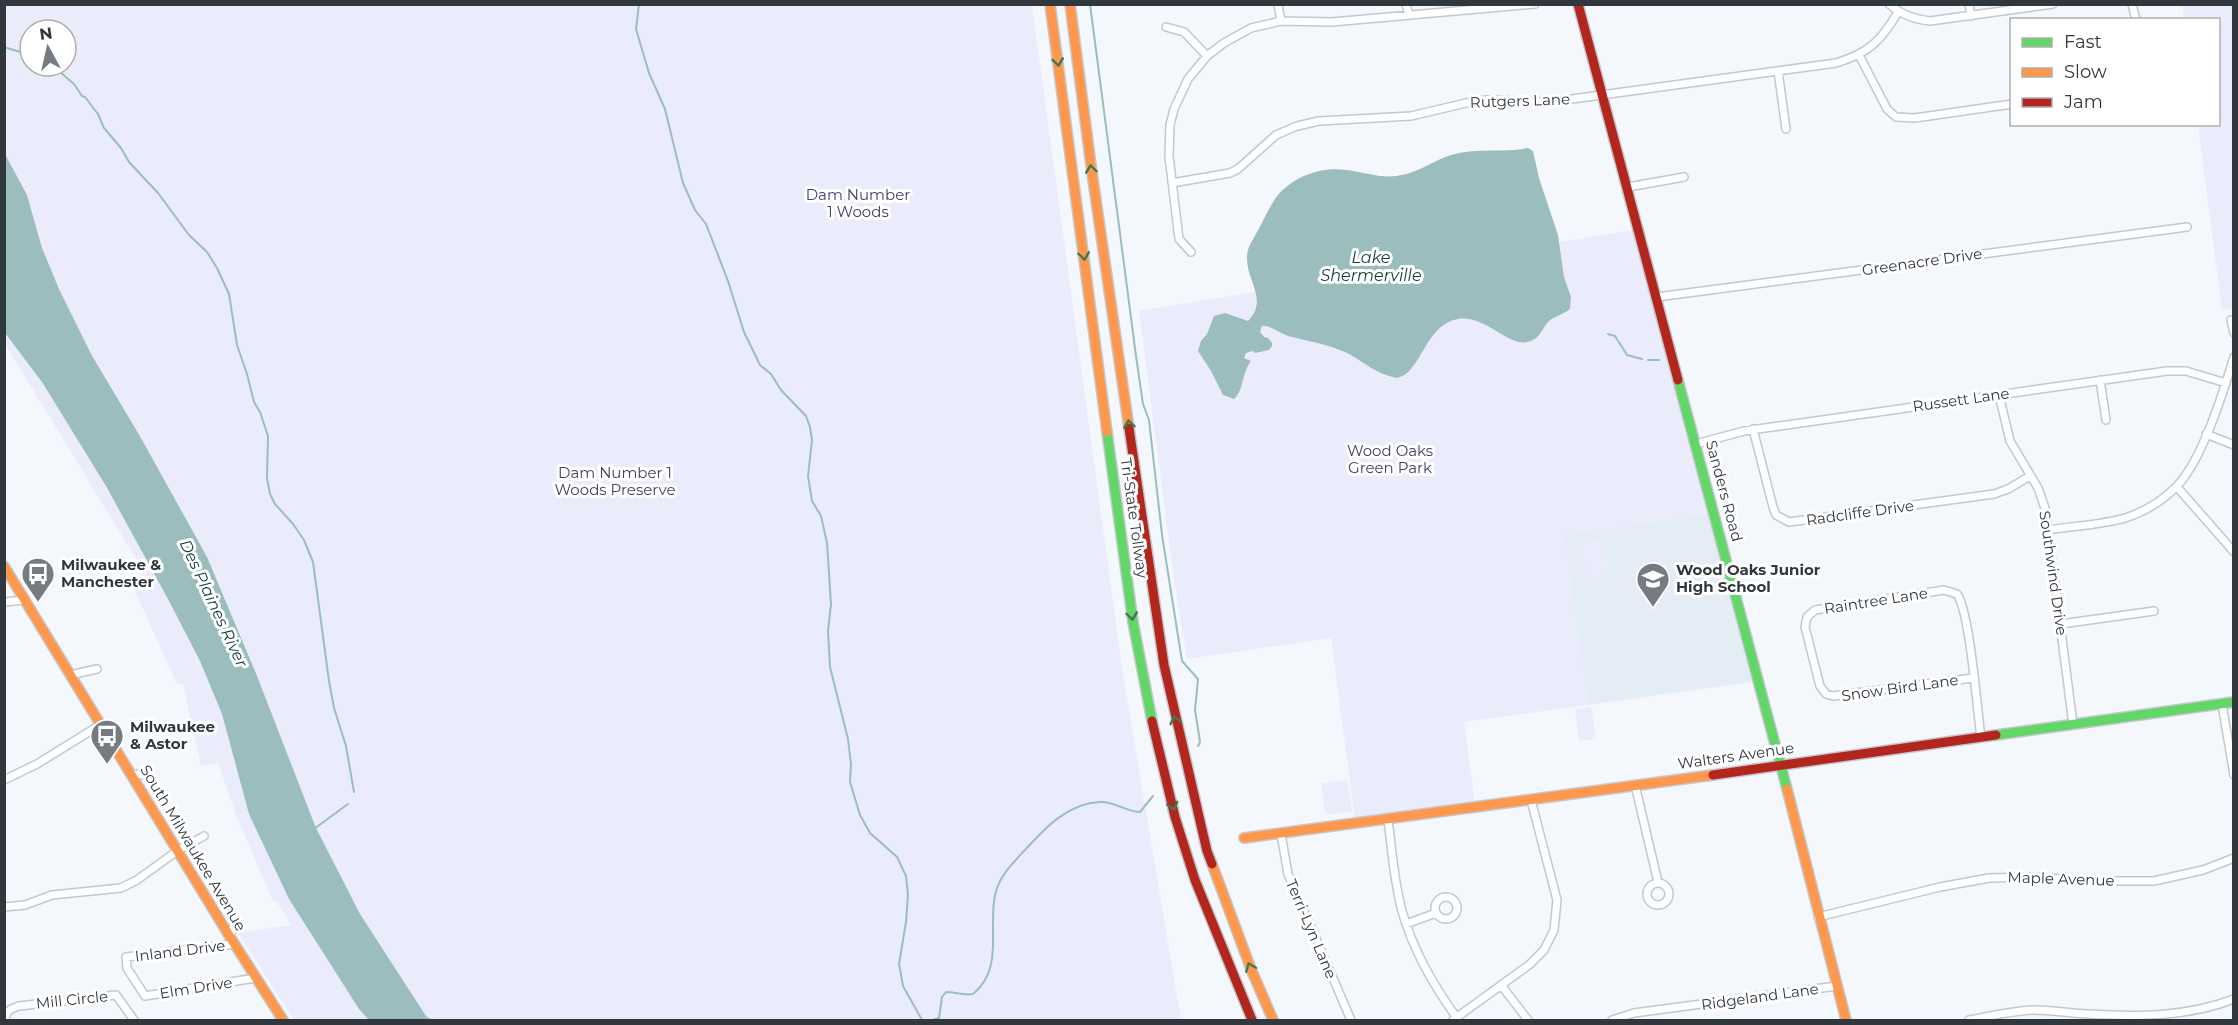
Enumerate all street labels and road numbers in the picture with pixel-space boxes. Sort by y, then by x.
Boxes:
street label: Rutgers Lane [1470,89,1570,112]
street label: Greenacre Drive [1861,244,1983,279]
street label: Russett Lane [1911,383,2010,416]
street label: Sanders Road [1702,438,1747,544]
street label: Tri-State Tollway [1117,457,1152,580]
street label: Radcliffe Drive [1805,496,1915,529]
street label: Southwind Drive [2035,509,2072,636]
street label: Raintree Lane [1823,583,1929,618]
street label: Snow Bird Lane [1840,670,1960,705]
street label: Walters Avenue [1677,738,1795,773]
street label: South Milwaukee Avenue [136,761,251,934]
street label: Maple Avenue [2007,867,2115,890]
street label: Terri-Lyn Lane [1282,876,1341,981]
street label: Inland Drive [134,936,226,965]
street label: Elm Drive [158,972,234,1003]
street label: Ridgeland Lane [1700,979,1820,1014]
street label: Mill Circle [35,986,109,1013]

